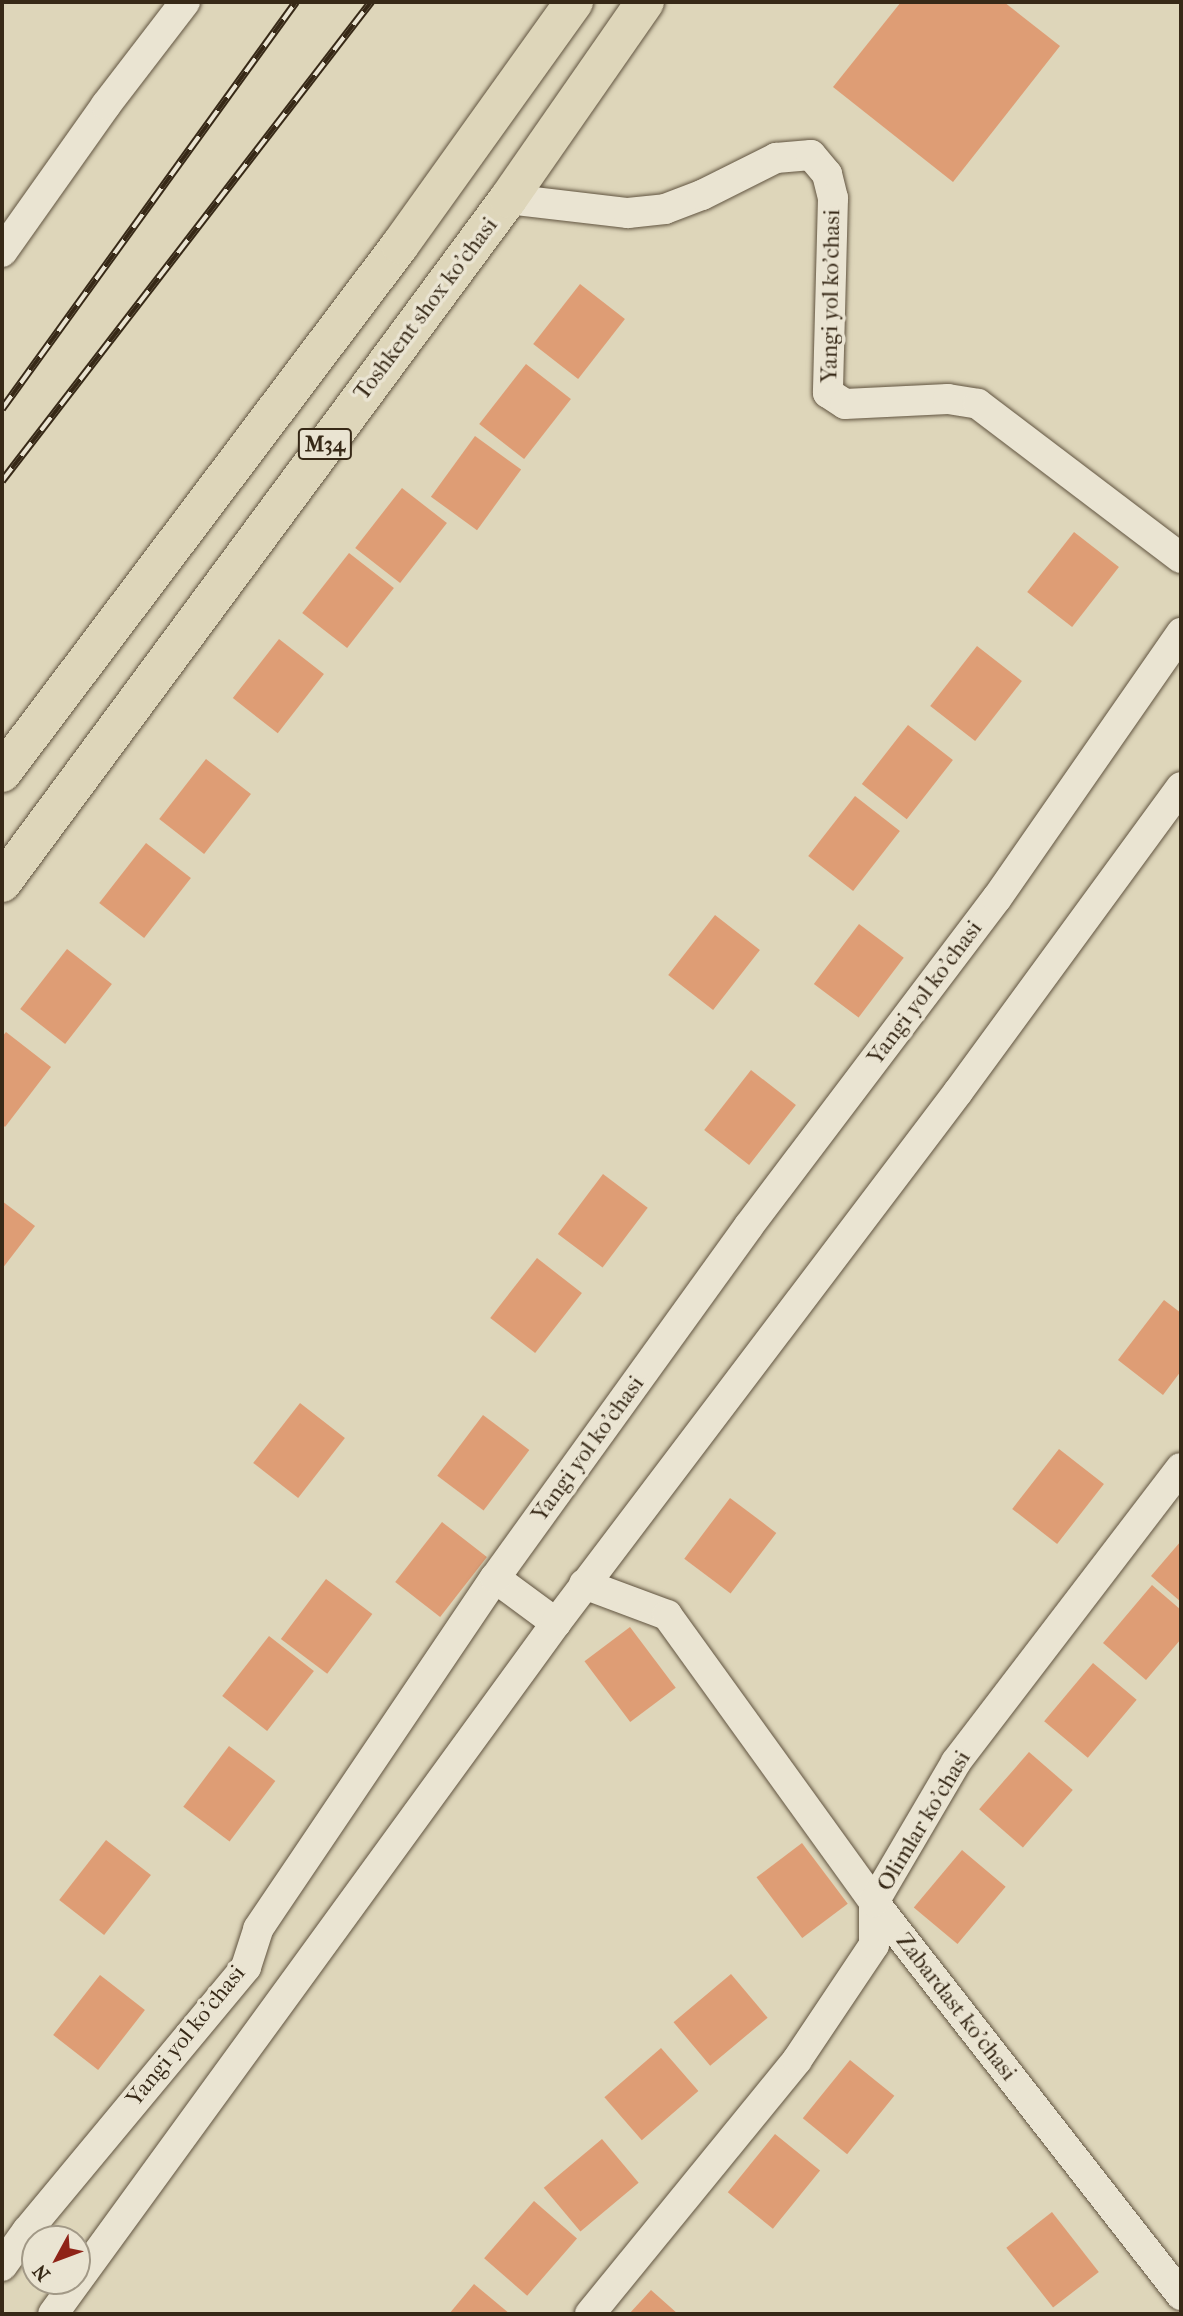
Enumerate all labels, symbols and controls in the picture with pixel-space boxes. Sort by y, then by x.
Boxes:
street label: Yangi yol ko'chasi [816,209,846,383]
street label: Toshkent shox ko'chasi [348,212,504,406]
road number: M34 [297,426,353,462]
street label: Yangi yol ko'chasi [862,916,988,1070]
street label: Yangi yol ko'chasi [526,1371,650,1527]
street label: Olimlar ko'chasi [871,1746,977,1896]
street label: Zabardast ko'chasi [890,1928,1022,2086]
street label: Yangi yol ko'chasi [121,1960,251,2112]
north arrow [21,2225,91,2295]
text: N [29,2260,55,2285]

